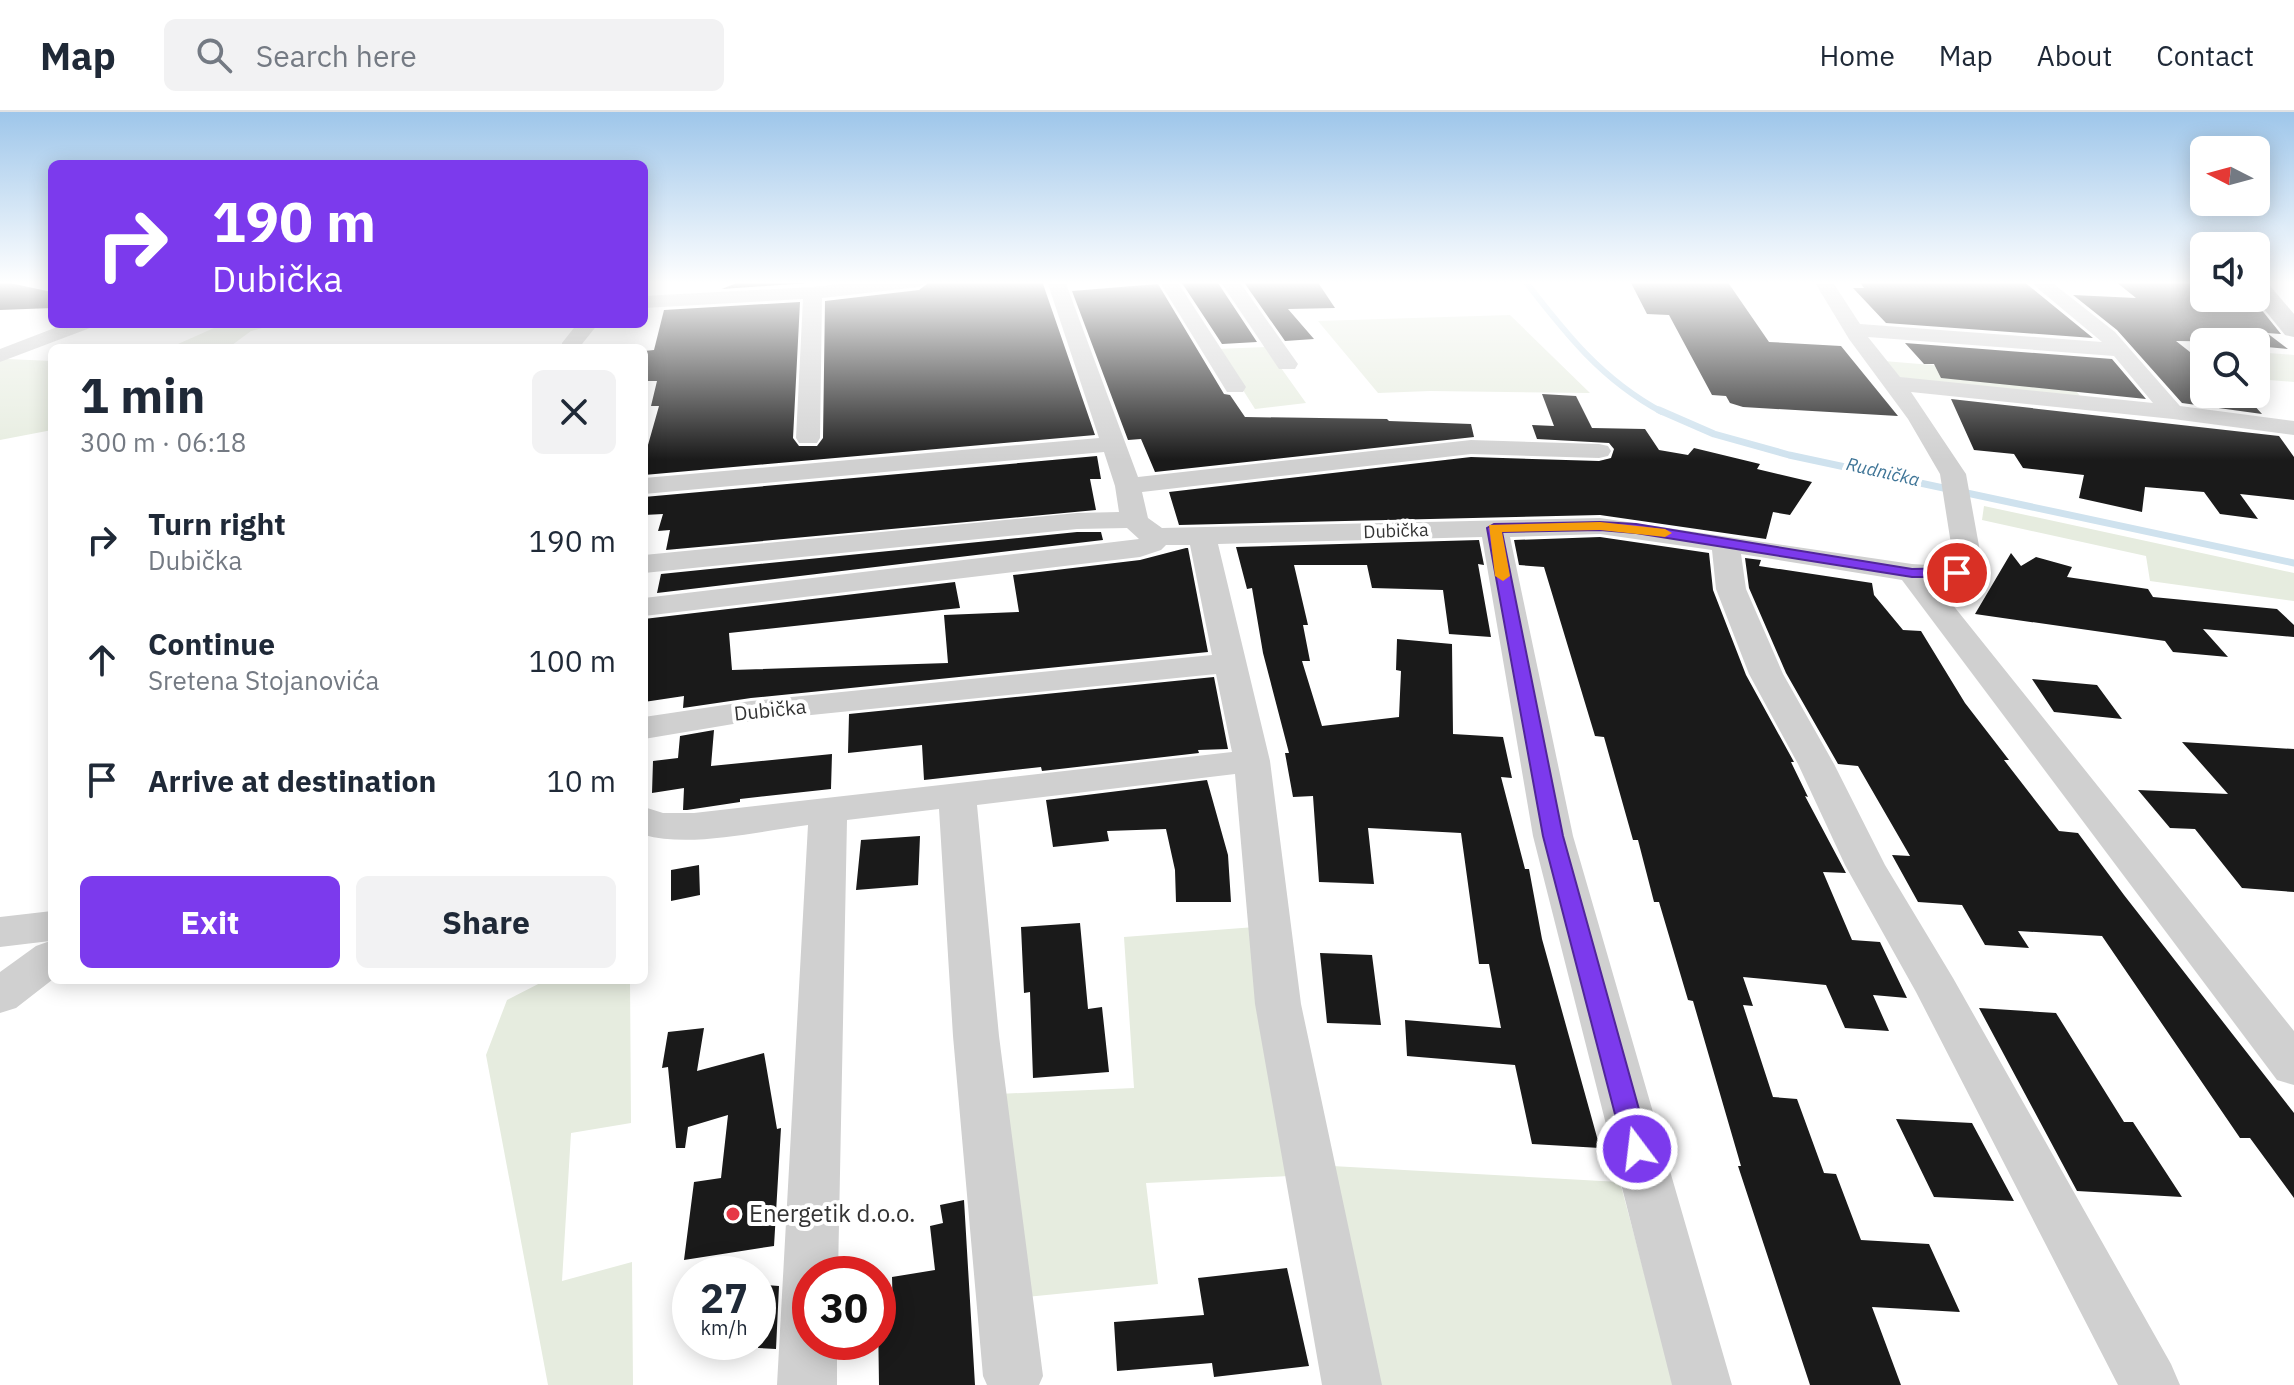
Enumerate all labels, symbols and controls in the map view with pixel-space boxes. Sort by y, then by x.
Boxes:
search box [164,19,724,91]
text: Map [40,31,116,80]
icon: search [192,33,236,77]
text: Search here [256,36,417,75]
text: Home [1819,37,1895,74]
text: Map [1939,37,1993,74]
text: About [2037,37,2112,74]
text: Contact [2156,37,2254,74]
north arrow [2190,136,2270,216]
map controls [2190,136,2270,408]
text: 190 m [212,185,376,257]
icon: right [80,192,184,296]
button: sound [2190,232,2270,312]
text: Dubička [212,255,343,302]
button: search [2190,328,2270,408]
text: 1 min [80,364,205,426]
button: close [532,370,616,454]
text: 300 m · 06:18 [80,425,246,459]
water label: Rudnička [1844,452,1922,491]
text: Turn right [148,504,286,543]
icon: right [80,518,124,562]
street label: Dubička [1363,518,1429,543]
text: 190 m [529,521,616,560]
pin [1923,539,1991,607]
text: Dubička [148,543,242,577]
icon: arrive [1935,551,1979,595]
text: Continue [148,624,275,663]
icon: ahead [80,638,124,682]
text: 100 m [529,641,616,680]
text: Sretena Stojanovića [148,663,379,697]
street label: Dubička [732,692,808,727]
icon: arrive [80,758,124,802]
text: Arrive at destination [148,761,436,800]
text: 10 m [547,761,616,800]
button: Exit [80,876,340,968]
button: Share [356,876,616,968]
position arrow [1595,1107,1679,1191]
place label: Energetik d.o.o. [749,1197,915,1229]
marker: Energetik d.o.o. [724,1205,742,1223]
speed limit sign: 30 [792,1256,896,1360]
text: 27 [700,1272,748,1324]
text: km/h [700,1314,748,1341]

